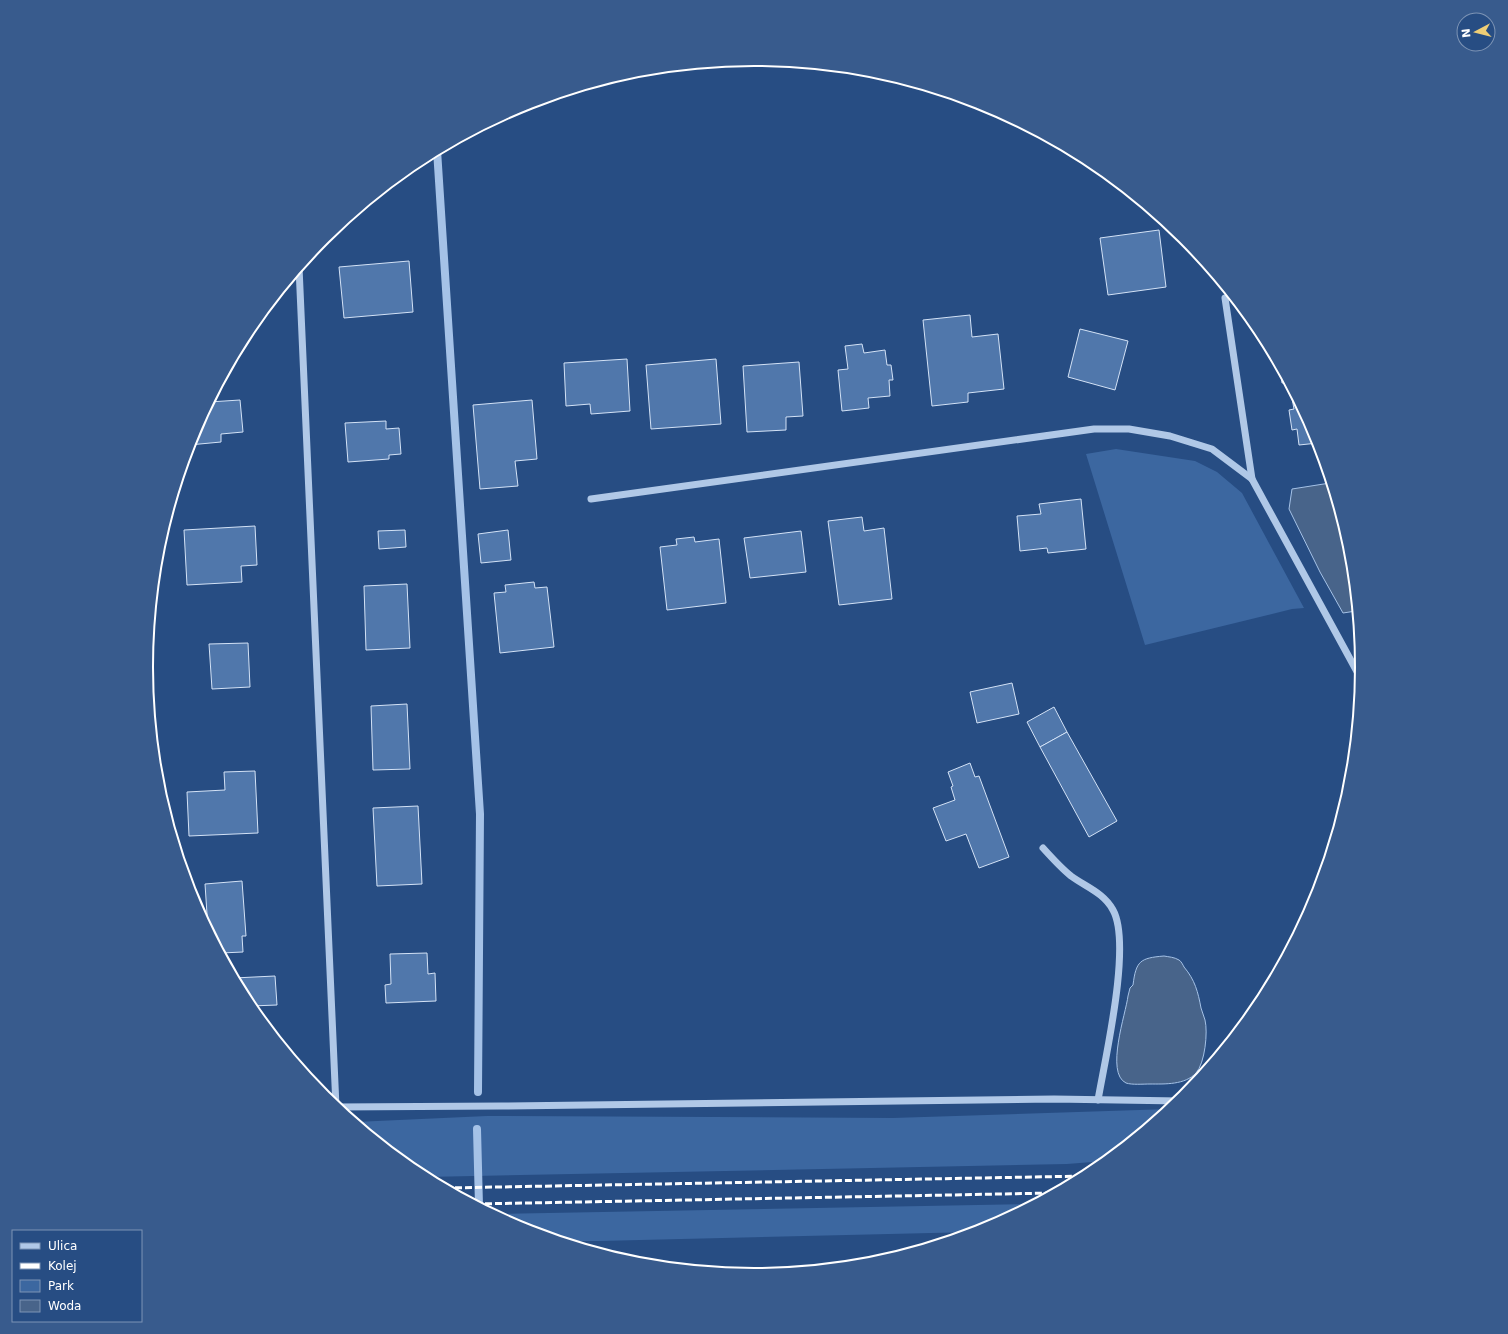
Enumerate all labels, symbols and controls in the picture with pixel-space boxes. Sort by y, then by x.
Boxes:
north arrow [1456,12,1496,52]
text: N [1460,28,1474,39]
legend [12,1230,142,1322]
text: Ulica [48,1239,77,1253]
text: Kolej [48,1259,77,1273]
text: Park [48,1279,74,1293]
text: Woda [48,1299,81,1313]

